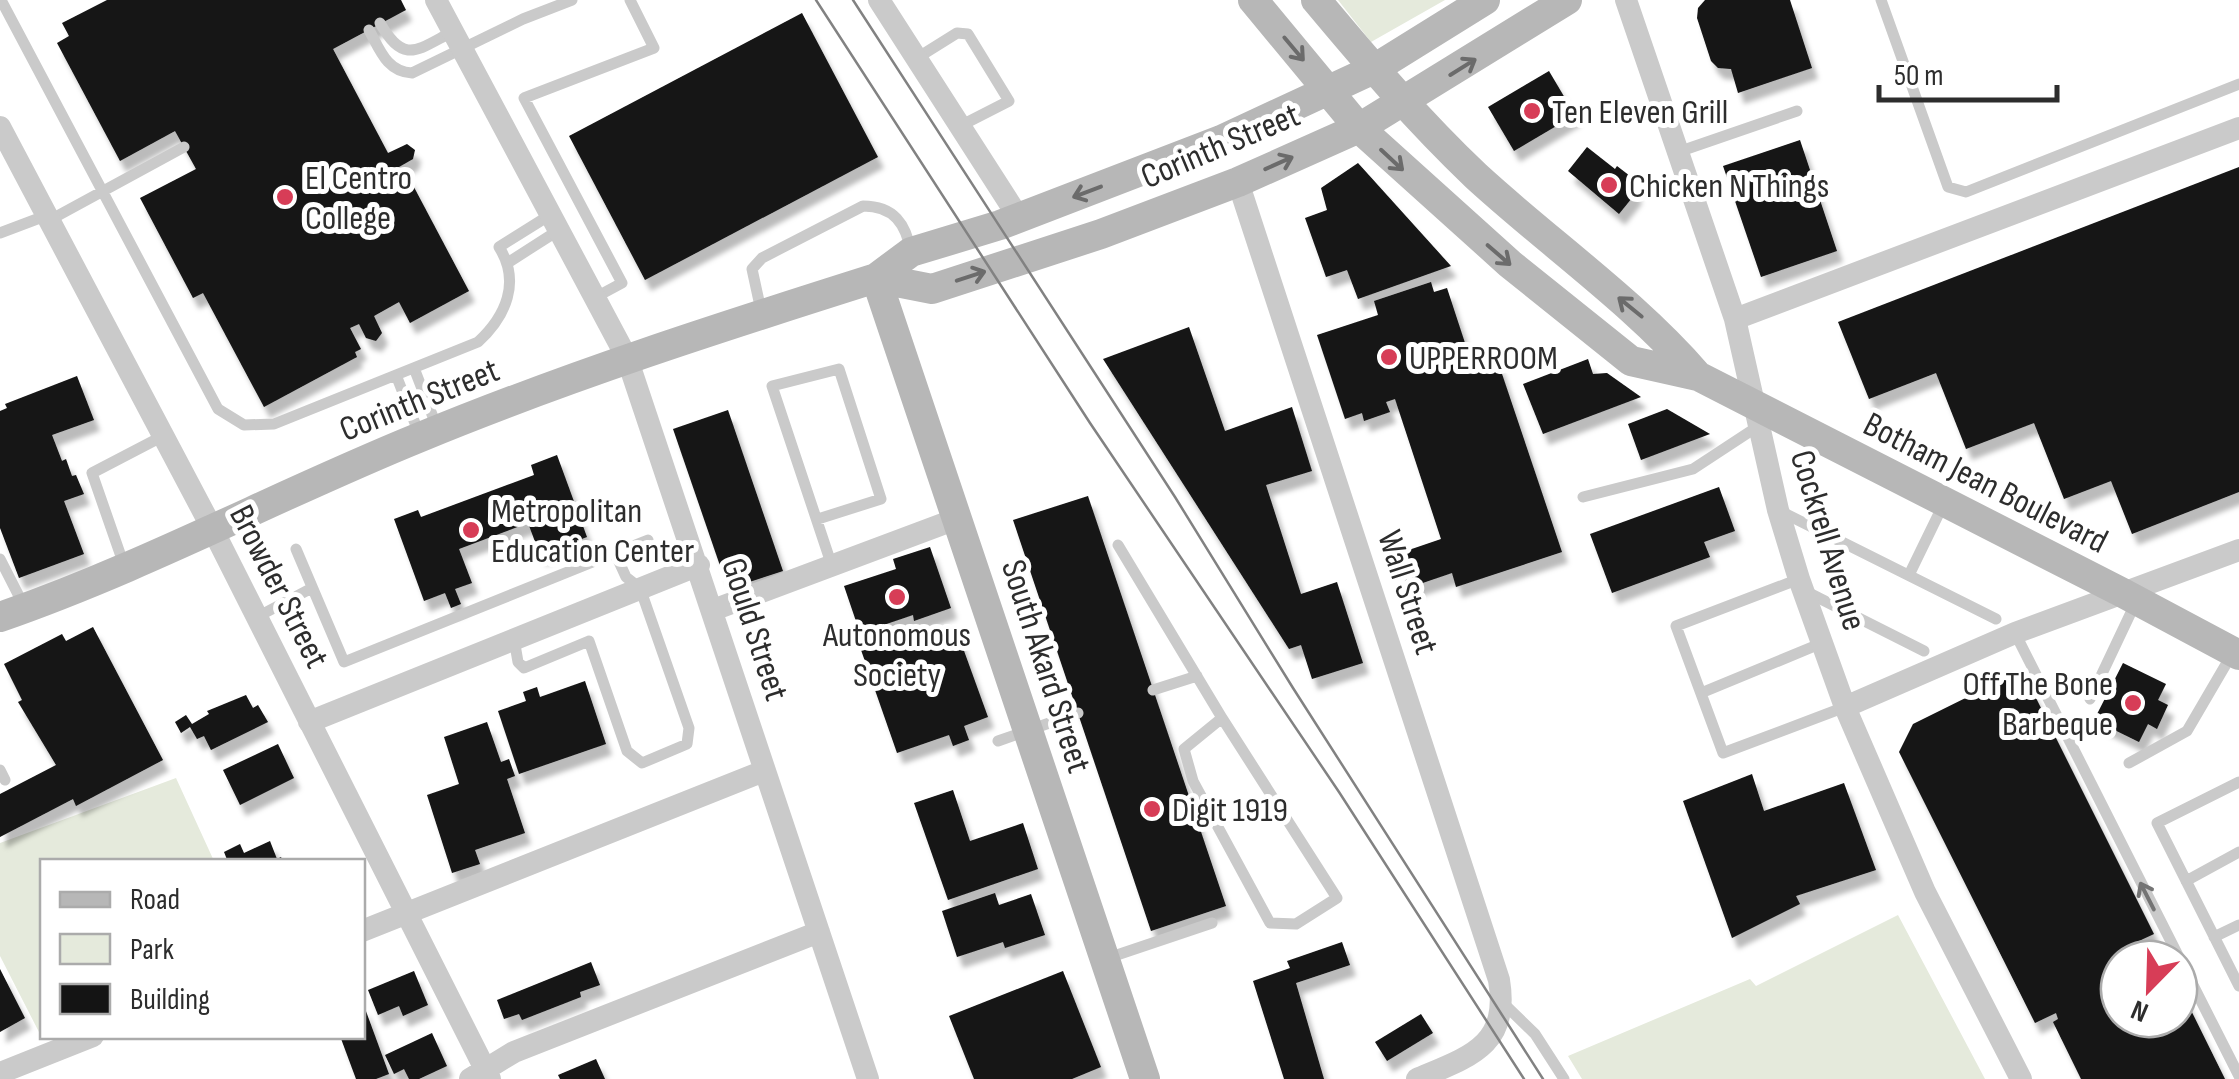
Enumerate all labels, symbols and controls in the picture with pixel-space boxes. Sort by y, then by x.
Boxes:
one-way arrow [1283,36,1305,62]
scale bar [1879,40,2056,102]
one-way arrow [1448,57,1477,77]
text: 50 m [1894,58,1943,94]
place label: Ten Eleven Grill [1552,91,1728,134]
street label: Corinth Street [1135,94,1306,199]
marker: Ten Eleven Grill [1521,100,1543,122]
one-way arrow [1379,148,1404,171]
one-way arrow [1263,153,1294,171]
place label: El Centro College [305,157,412,240]
place label: Chicken N Things [1629,165,1829,208]
marker: Chicken N Things [1598,174,1620,196]
one-way arrow [1073,185,1103,203]
marker: El Centro College [274,186,296,208]
one-way arrow [1486,243,1511,266]
one-way arrow [954,266,986,284]
one-way arrow [1617,297,1643,319]
place label: UPPERROOM [1409,337,1558,380]
marker: UPPERROOM [1378,346,1400,368]
street label: Corinth Street [334,349,506,452]
street label: Botham Jean Boulevard [1856,403,2115,563]
street label: Cockrell Avenue [1780,445,1875,636]
place label: Metropolitan Education Center [491,490,694,573]
street label: Browder Street [219,498,338,675]
marker: Metropolitan Education Center [460,519,482,541]
street label: Wall Street [1367,525,1448,660]
street label: Gould Street [711,553,798,706]
street label: South Akard Street [991,555,1100,778]
marker: Autonomous Society [886,586,908,608]
place label: Autonomous Society [822,614,971,697]
place label: Off The Bone Barbeque [1962,663,2113,746]
marker: Off The Bone Barbeque [2122,692,2144,714]
place label: Digit 1919 [1172,789,1288,832]
marker: Digit 1919 [1141,798,1163,820]
legend [40,859,365,1039]
one-way arrow [2137,881,2156,911]
text: Road [130,882,180,918]
text: Park [130,932,174,968]
north arrow [2099,939,2199,1039]
text: Building [130,982,210,1018]
text: N [2126,993,2153,1029]

